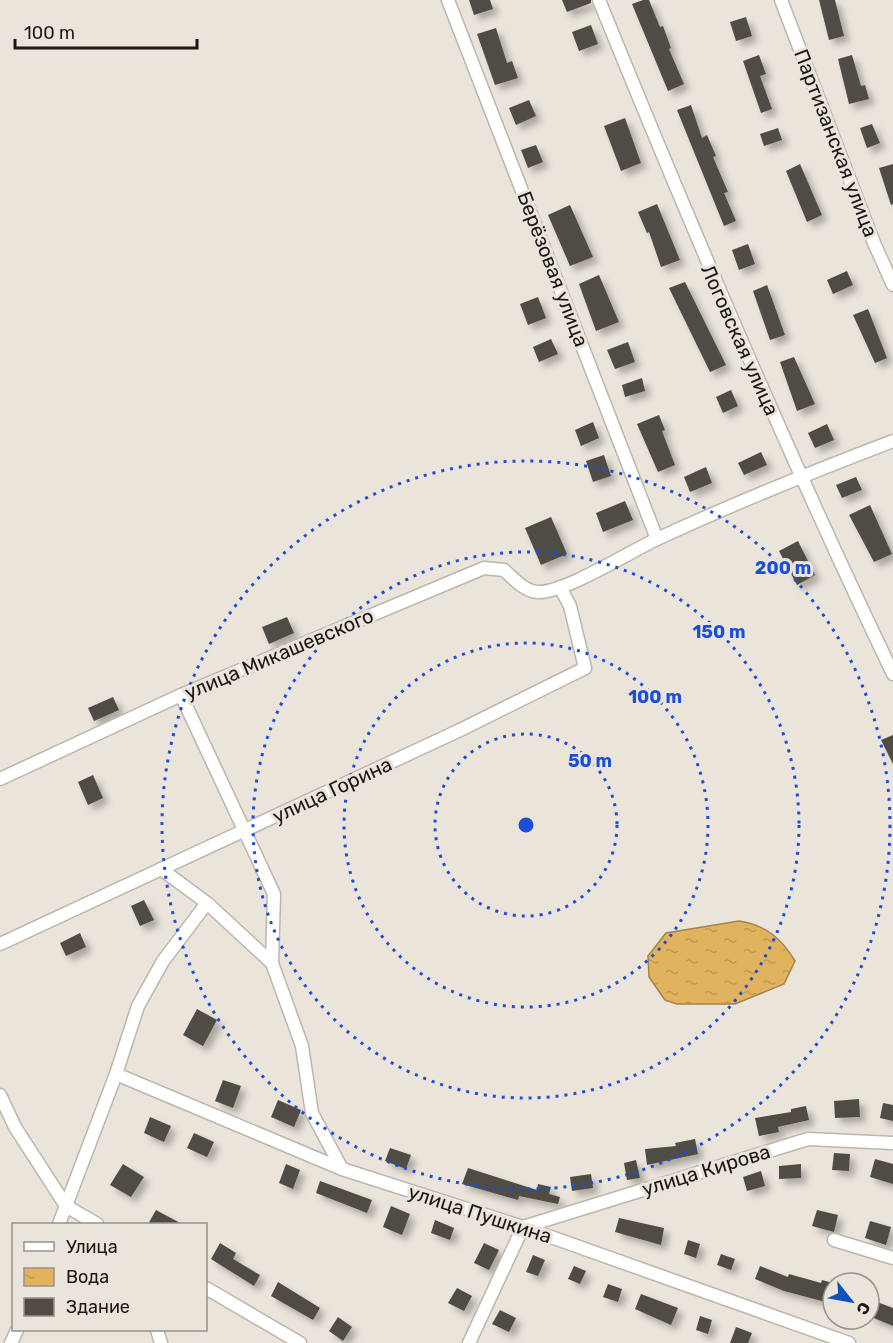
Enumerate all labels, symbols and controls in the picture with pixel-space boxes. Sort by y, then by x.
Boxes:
scale bar [15,12,196,50]
text: 100 m [24,22,75,44]
street label: Партизанская улица [789,46,883,240]
street label: Берёзовая улица [512,188,594,350]
street label: Логовская улица [696,261,784,419]
text: 200 m [755,557,811,579]
street label: улица Микашевского [181,603,377,705]
text: 150 m [692,621,746,643]
text: 100 m [628,686,682,708]
text: 50 m [568,750,612,772]
street label: улица Горина [268,752,396,828]
centre of rings [516,815,536,835]
street label: улица Кирова [639,1139,773,1201]
street label: улица Пушкина [405,1179,555,1249]
legend [12,1223,207,1331]
text: Улица [66,1236,118,1258]
text: Вода [66,1266,109,1288]
north arrow [821,1271,881,1331]
text: Здание [66,1296,130,1318]
text: С [852,1299,874,1318]

